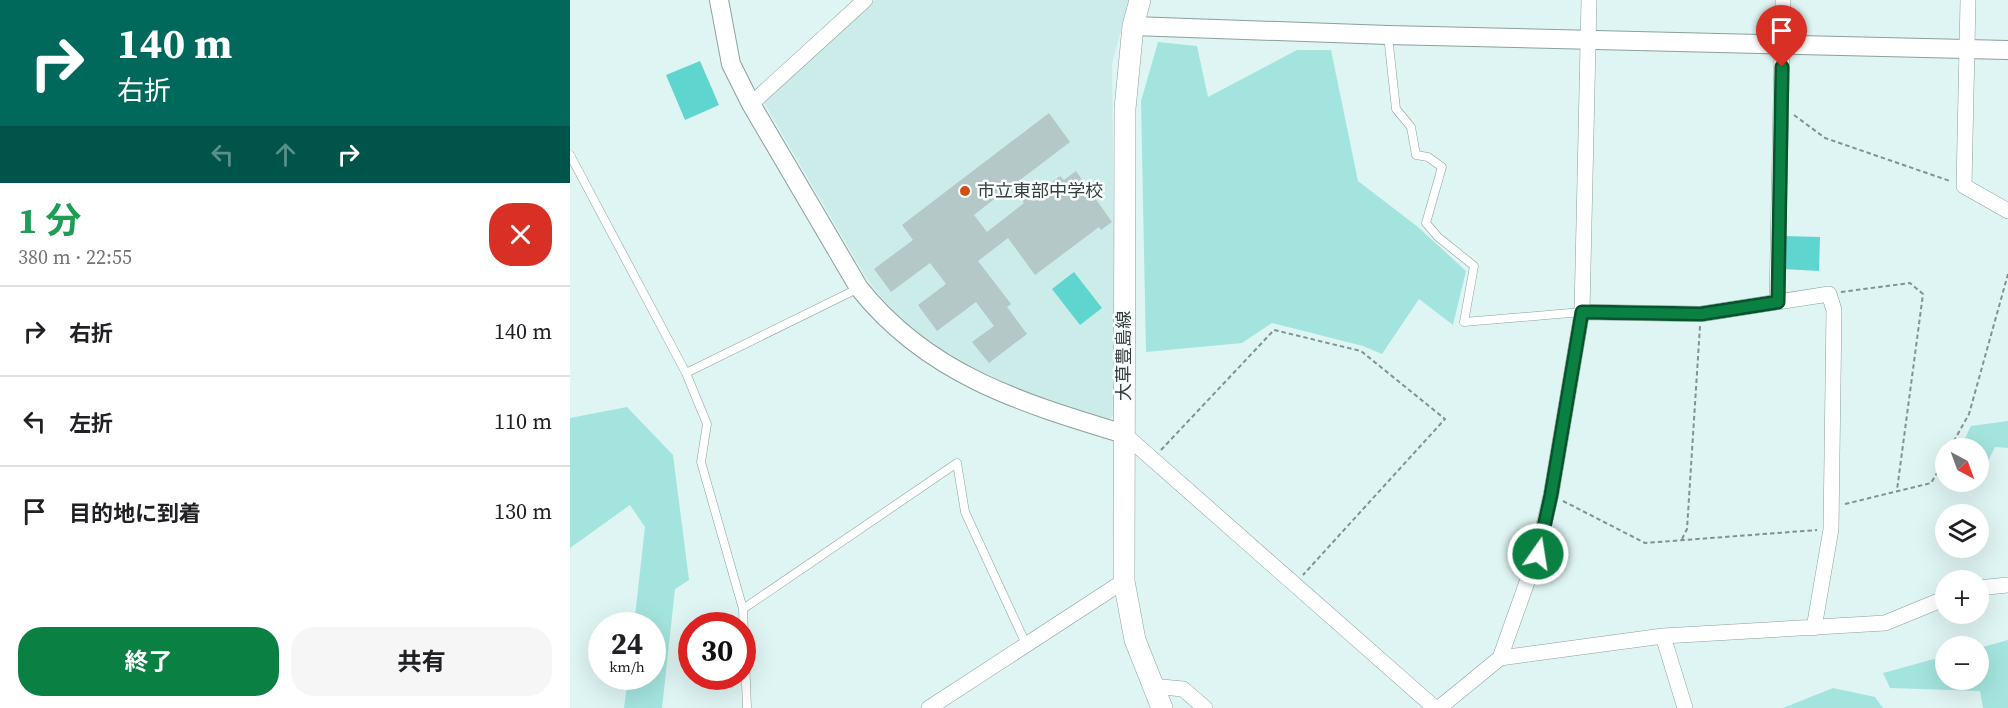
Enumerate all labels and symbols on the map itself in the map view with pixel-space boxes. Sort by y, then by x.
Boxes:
pin [1756,5,1807,67]
place label: 市立東部中学校 [977,178,1103,203]
marker: 市立東部中学校 [958,184,972,198]
street label: 大草豊島線 [1111,311,1136,401]
north arrow [1935,438,1989,492]
position arrow [1506,522,1570,586]
speed limit sign: 30 [678,612,756,690]

